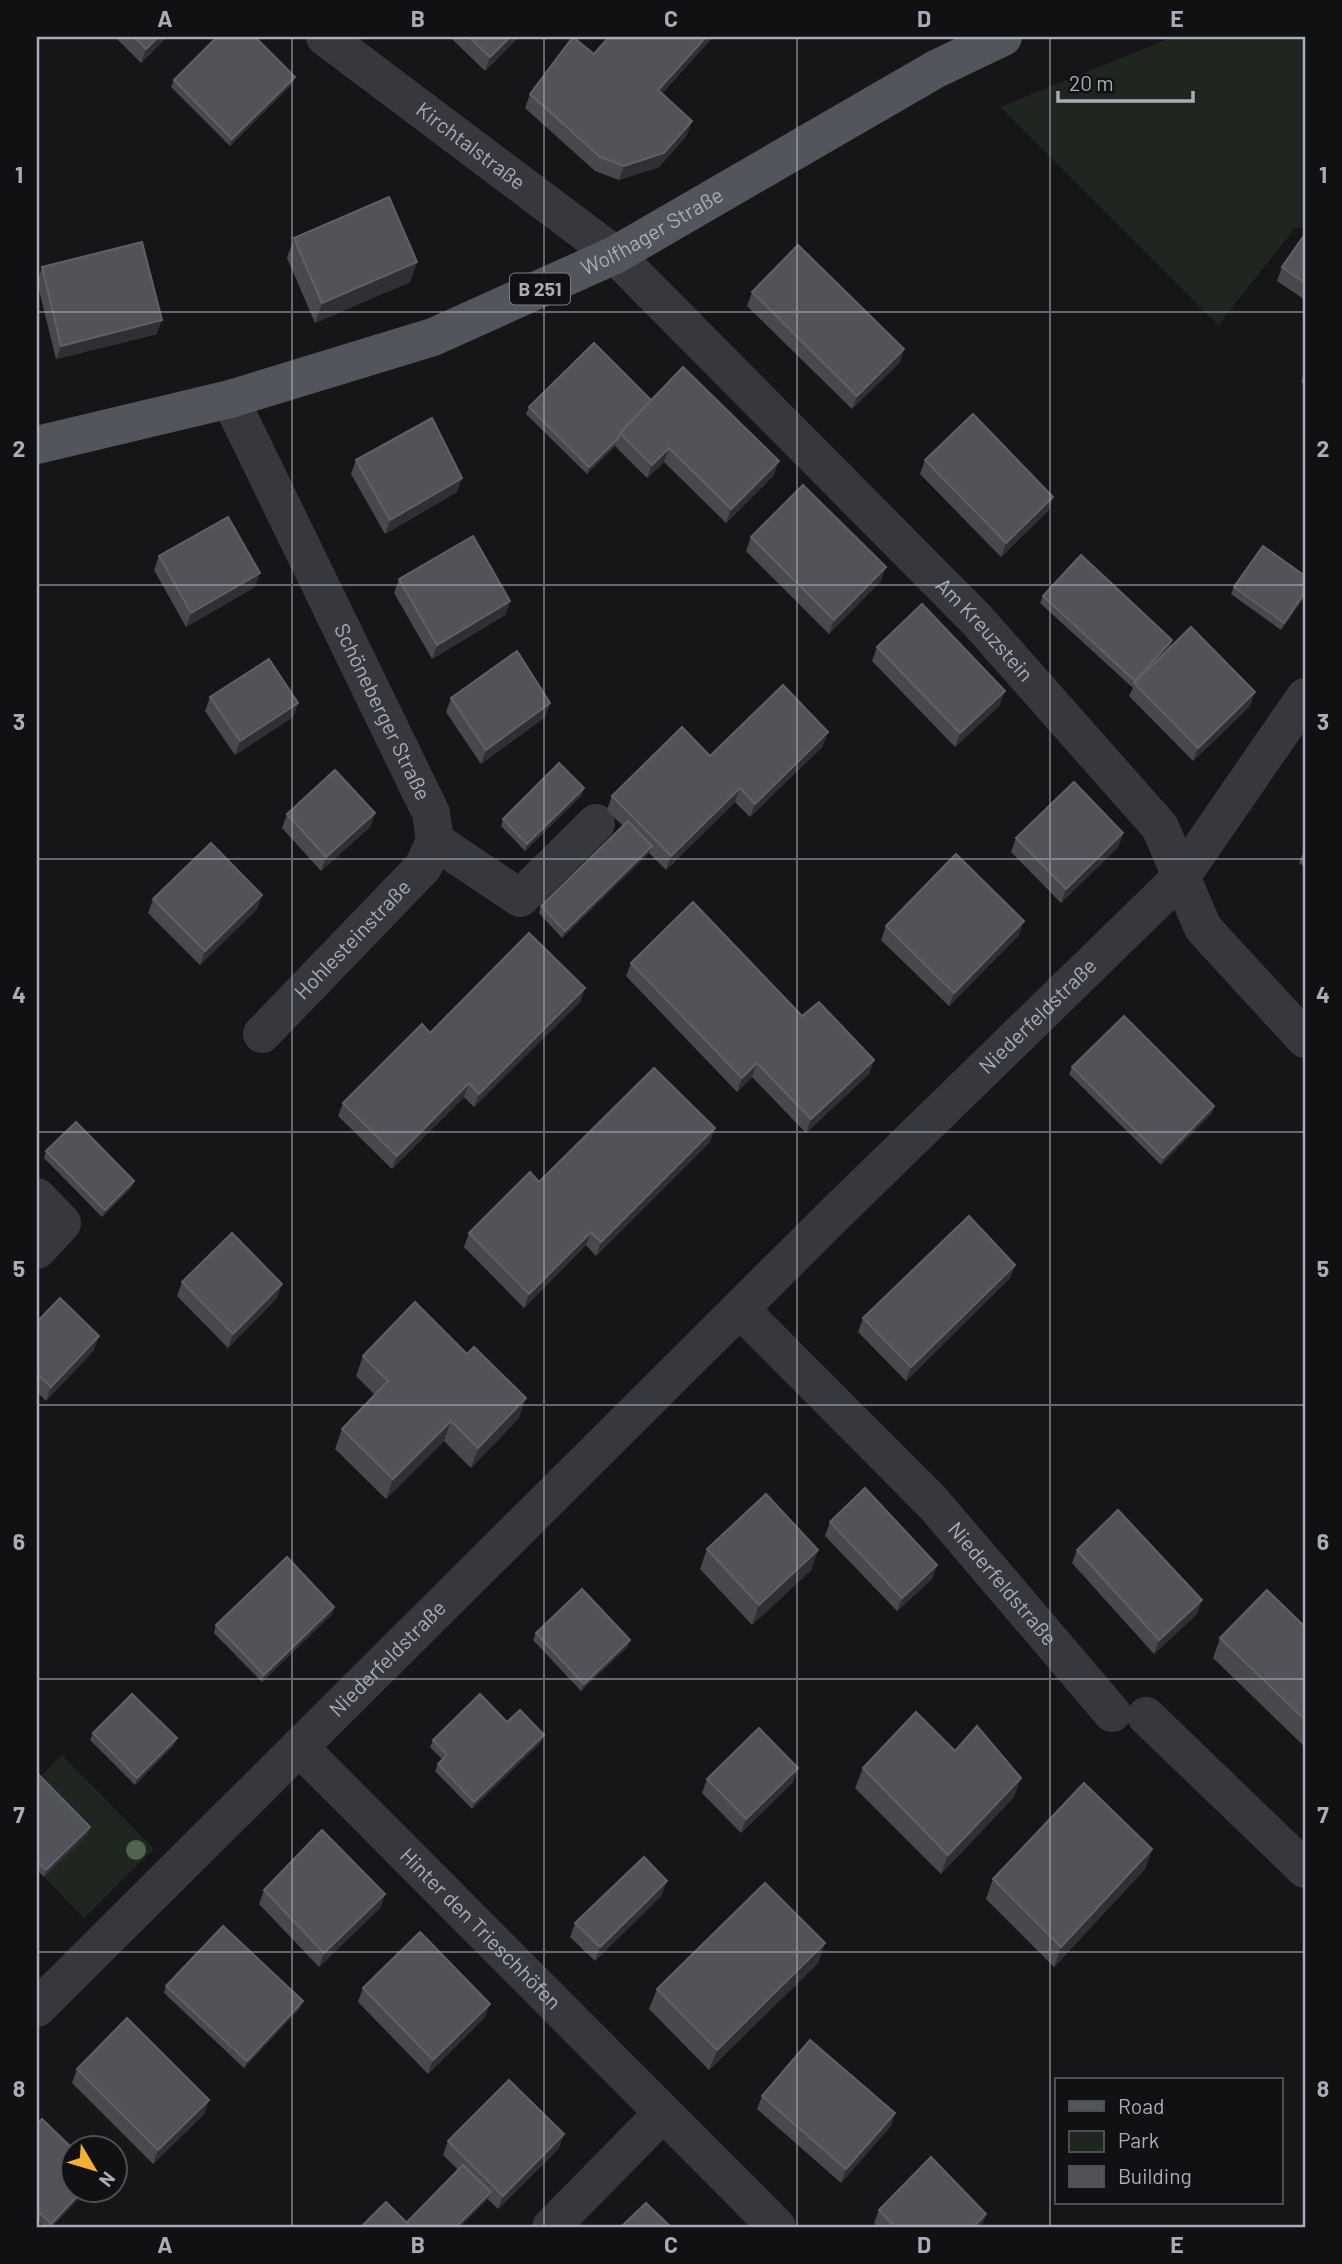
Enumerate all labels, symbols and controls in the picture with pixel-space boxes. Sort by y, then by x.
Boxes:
text: A [157,4,173,32]
text: B [411,4,425,32]
text: C [664,4,678,32]
text: D [917,4,931,32]
text: E [1170,4,1184,32]
scale bar [1058,60,1193,104]
text: 20 m [1069,70,1114,95]
street label: Kirchtalstraße [412,96,531,194]
text: 1 [15,160,23,188]
text: 1 [1319,160,1327,188]
street label: Wolfhager Straße [577,181,727,280]
road number: B 251 [510,274,570,304]
text: 2 [13,434,25,462]
text: 2 [1317,434,1329,462]
street label: Am Kreuzstein [931,572,1039,686]
street label: Schöneberger Straße [330,619,437,804]
text: 3 [13,707,25,735]
text: 3 [1317,707,1329,735]
street label: Hohlesteinstraße [288,874,415,1004]
street label: Niederfeldstraße [973,952,1101,1078]
text: 4 [12,980,26,1008]
text: 4 [1316,980,1330,1008]
text: 5 [13,1254,25,1282]
text: 5 [1317,1254,1329,1282]
street label: Niederfeldstraße [944,1516,1063,1650]
text: 6 [13,1527,25,1555]
text: 6 [1317,1527,1329,1555]
street label: Niederfeldstraße [323,1594,450,1721]
text: 7 [13,1800,25,1828]
text: 7 [1317,1800,1329,1828]
street label: Hinter den Trieschhöfen [396,1842,567,2014]
text: 8 [13,2074,25,2102]
text: 8 [1317,2074,1329,2102]
legend [1055,2078,1282,2204]
text: Road [1118,2093,1164,2118]
text: Park [1118,2127,1159,2152]
north arrow [60,2134,130,2204]
text: Building [1118,2163,1192,2188]
text: N [95,2168,121,2192]
text: A [157,2230,173,2258]
text: B [411,2230,425,2258]
text: C [664,2230,678,2258]
text: D [917,2230,931,2258]
text: E [1170,2230,1184,2258]

